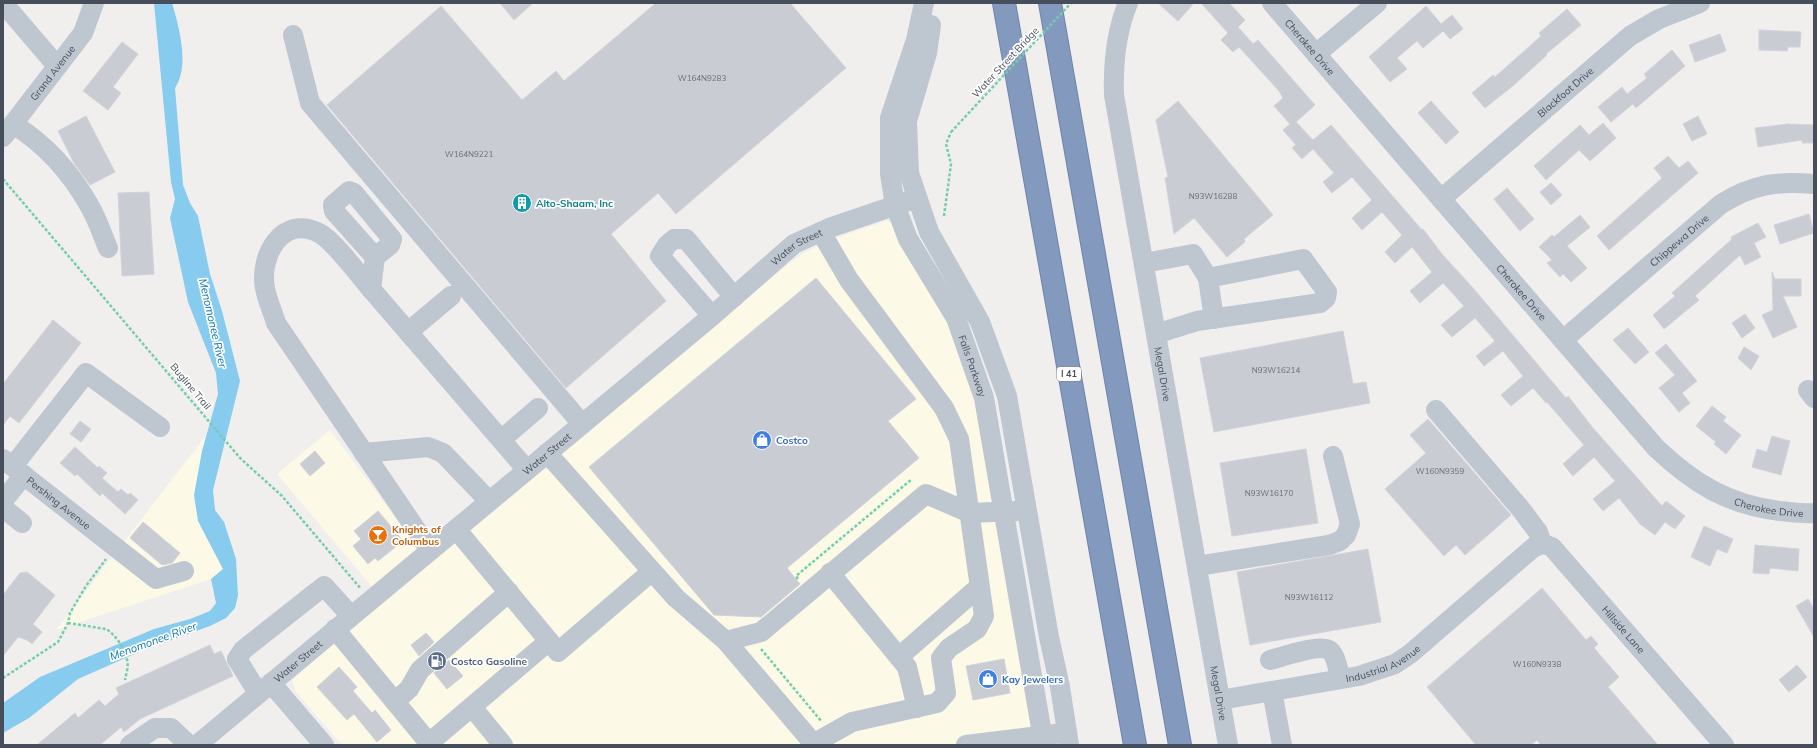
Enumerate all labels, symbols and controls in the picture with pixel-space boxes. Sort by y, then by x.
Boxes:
street label: Cherokee Drive [1282,16,1337,78]
street label: Water Street Bridge [969,24,1042,101]
street label: Grand Avenue [27,43,78,103]
street label: Blackfoot Drive [1535,64,1596,120]
house number: W164N9283 [678,73,726,83]
house number: W164N9221 [445,149,493,159]
house number: N93W16288 [1189,191,1237,201]
building icon: Alto-Shaam, Inc [511,192,533,214]
place label: Alto-Shaam, Inc [536,197,613,210]
street label: Chippewa Drive [1647,212,1712,270]
street label: Water Street [768,226,825,268]
street label: Cherokee Drive [1493,262,1549,323]
water label: Menomonee River [196,277,230,370]
street label: Falls Parkway [955,333,989,399]
street label: Megal Drive [1151,346,1174,402]
street label: Bugline Trail [167,360,214,412]
house number: N93W16214 [1252,365,1300,375]
road number: I 41 [1057,367,1081,381]
shop icon: Costco [751,429,773,451]
street label: Water Street [520,430,574,478]
place label: Costco [776,434,808,447]
house number: W160N9359 [1416,466,1464,476]
street label: Pershing Avenue [24,474,93,532]
house number: N93W16170 [1245,488,1293,498]
street label: Cherokee Drive [1732,495,1804,520]
place label: Knights of Columbus [392,523,441,548]
bar icon: Knights of Columbus [367,524,389,546]
house number: N93W16112 [1285,592,1333,602]
street label: Hillside Lane [1599,603,1648,656]
water label: Menomonee River [108,618,199,663]
street label: Water Street [271,637,325,686]
street label: Industrial Avenue [1345,642,1423,685]
fuel station icon: Costco Gasoline [426,650,448,672]
place label: Costco Gasoline [451,655,527,668]
house number: W160N9338 [1513,659,1561,669]
street label: Megal Drive [1207,665,1230,722]
shop icon: Kay Jewelers [977,668,999,690]
place label: Kay Jewelers [1002,673,1063,686]

